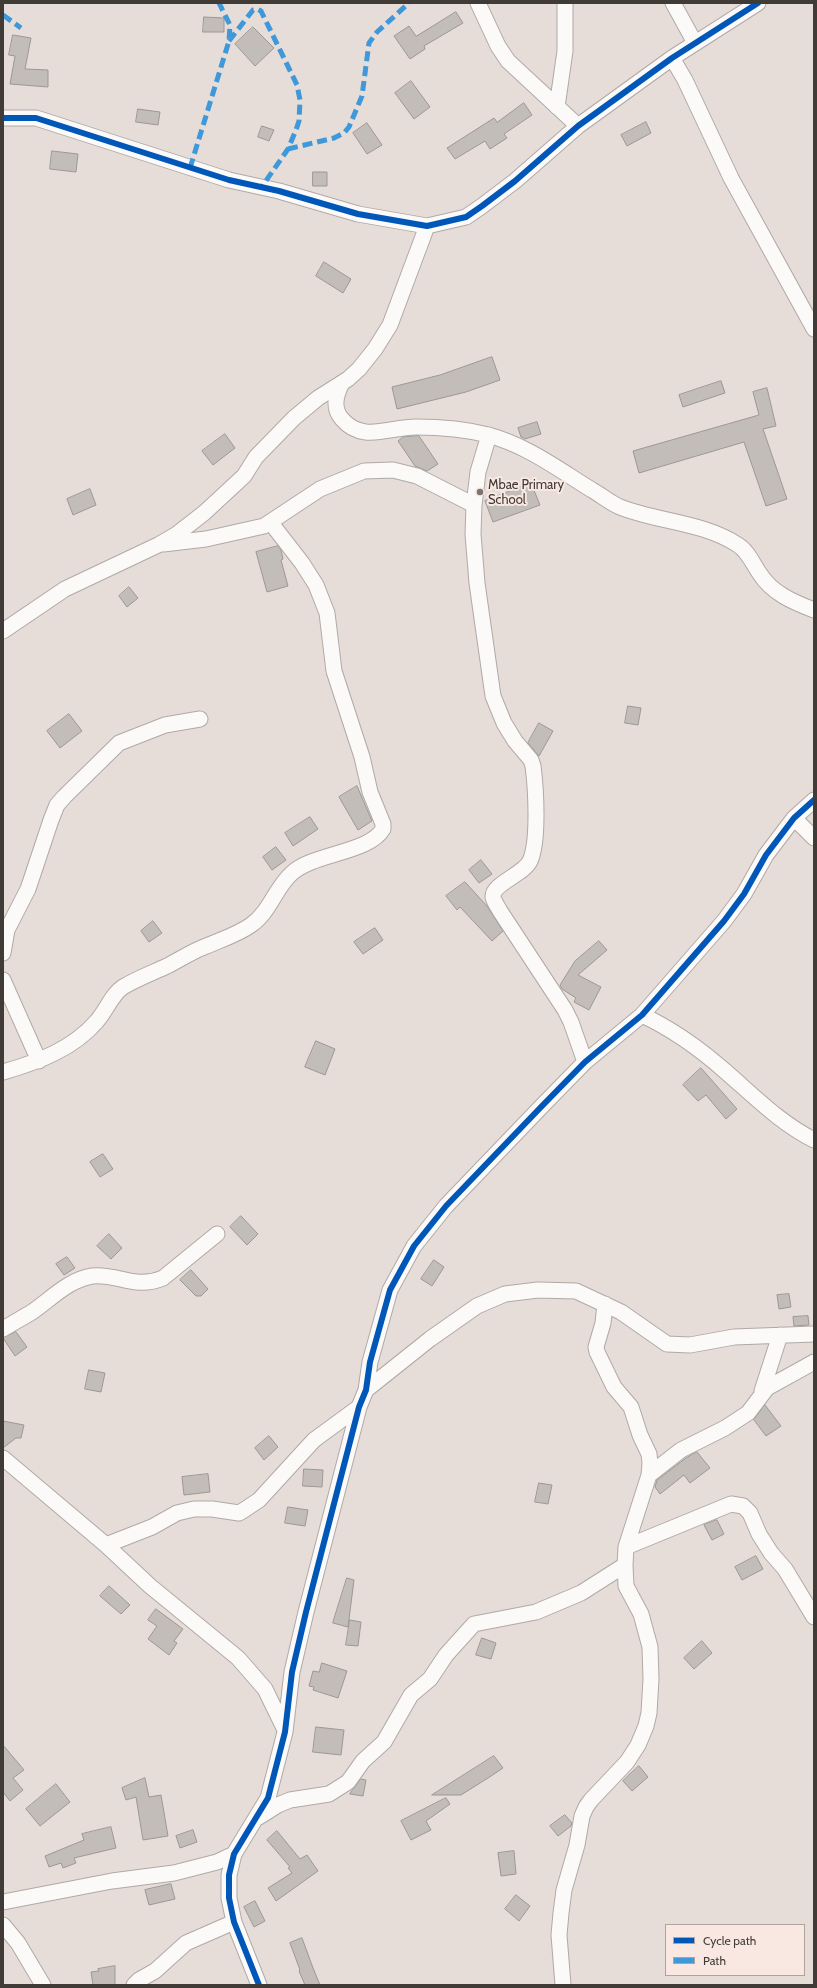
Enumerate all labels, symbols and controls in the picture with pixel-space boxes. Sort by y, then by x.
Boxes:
place label: Mbae Primary School [488,477,564,508]
marker: Mbae Primary School [475,487,485,497]
legend [665,1924,805,1976]
text: Cycle path [703,1933,756,1948]
text: Path [703,1953,726,1968]

